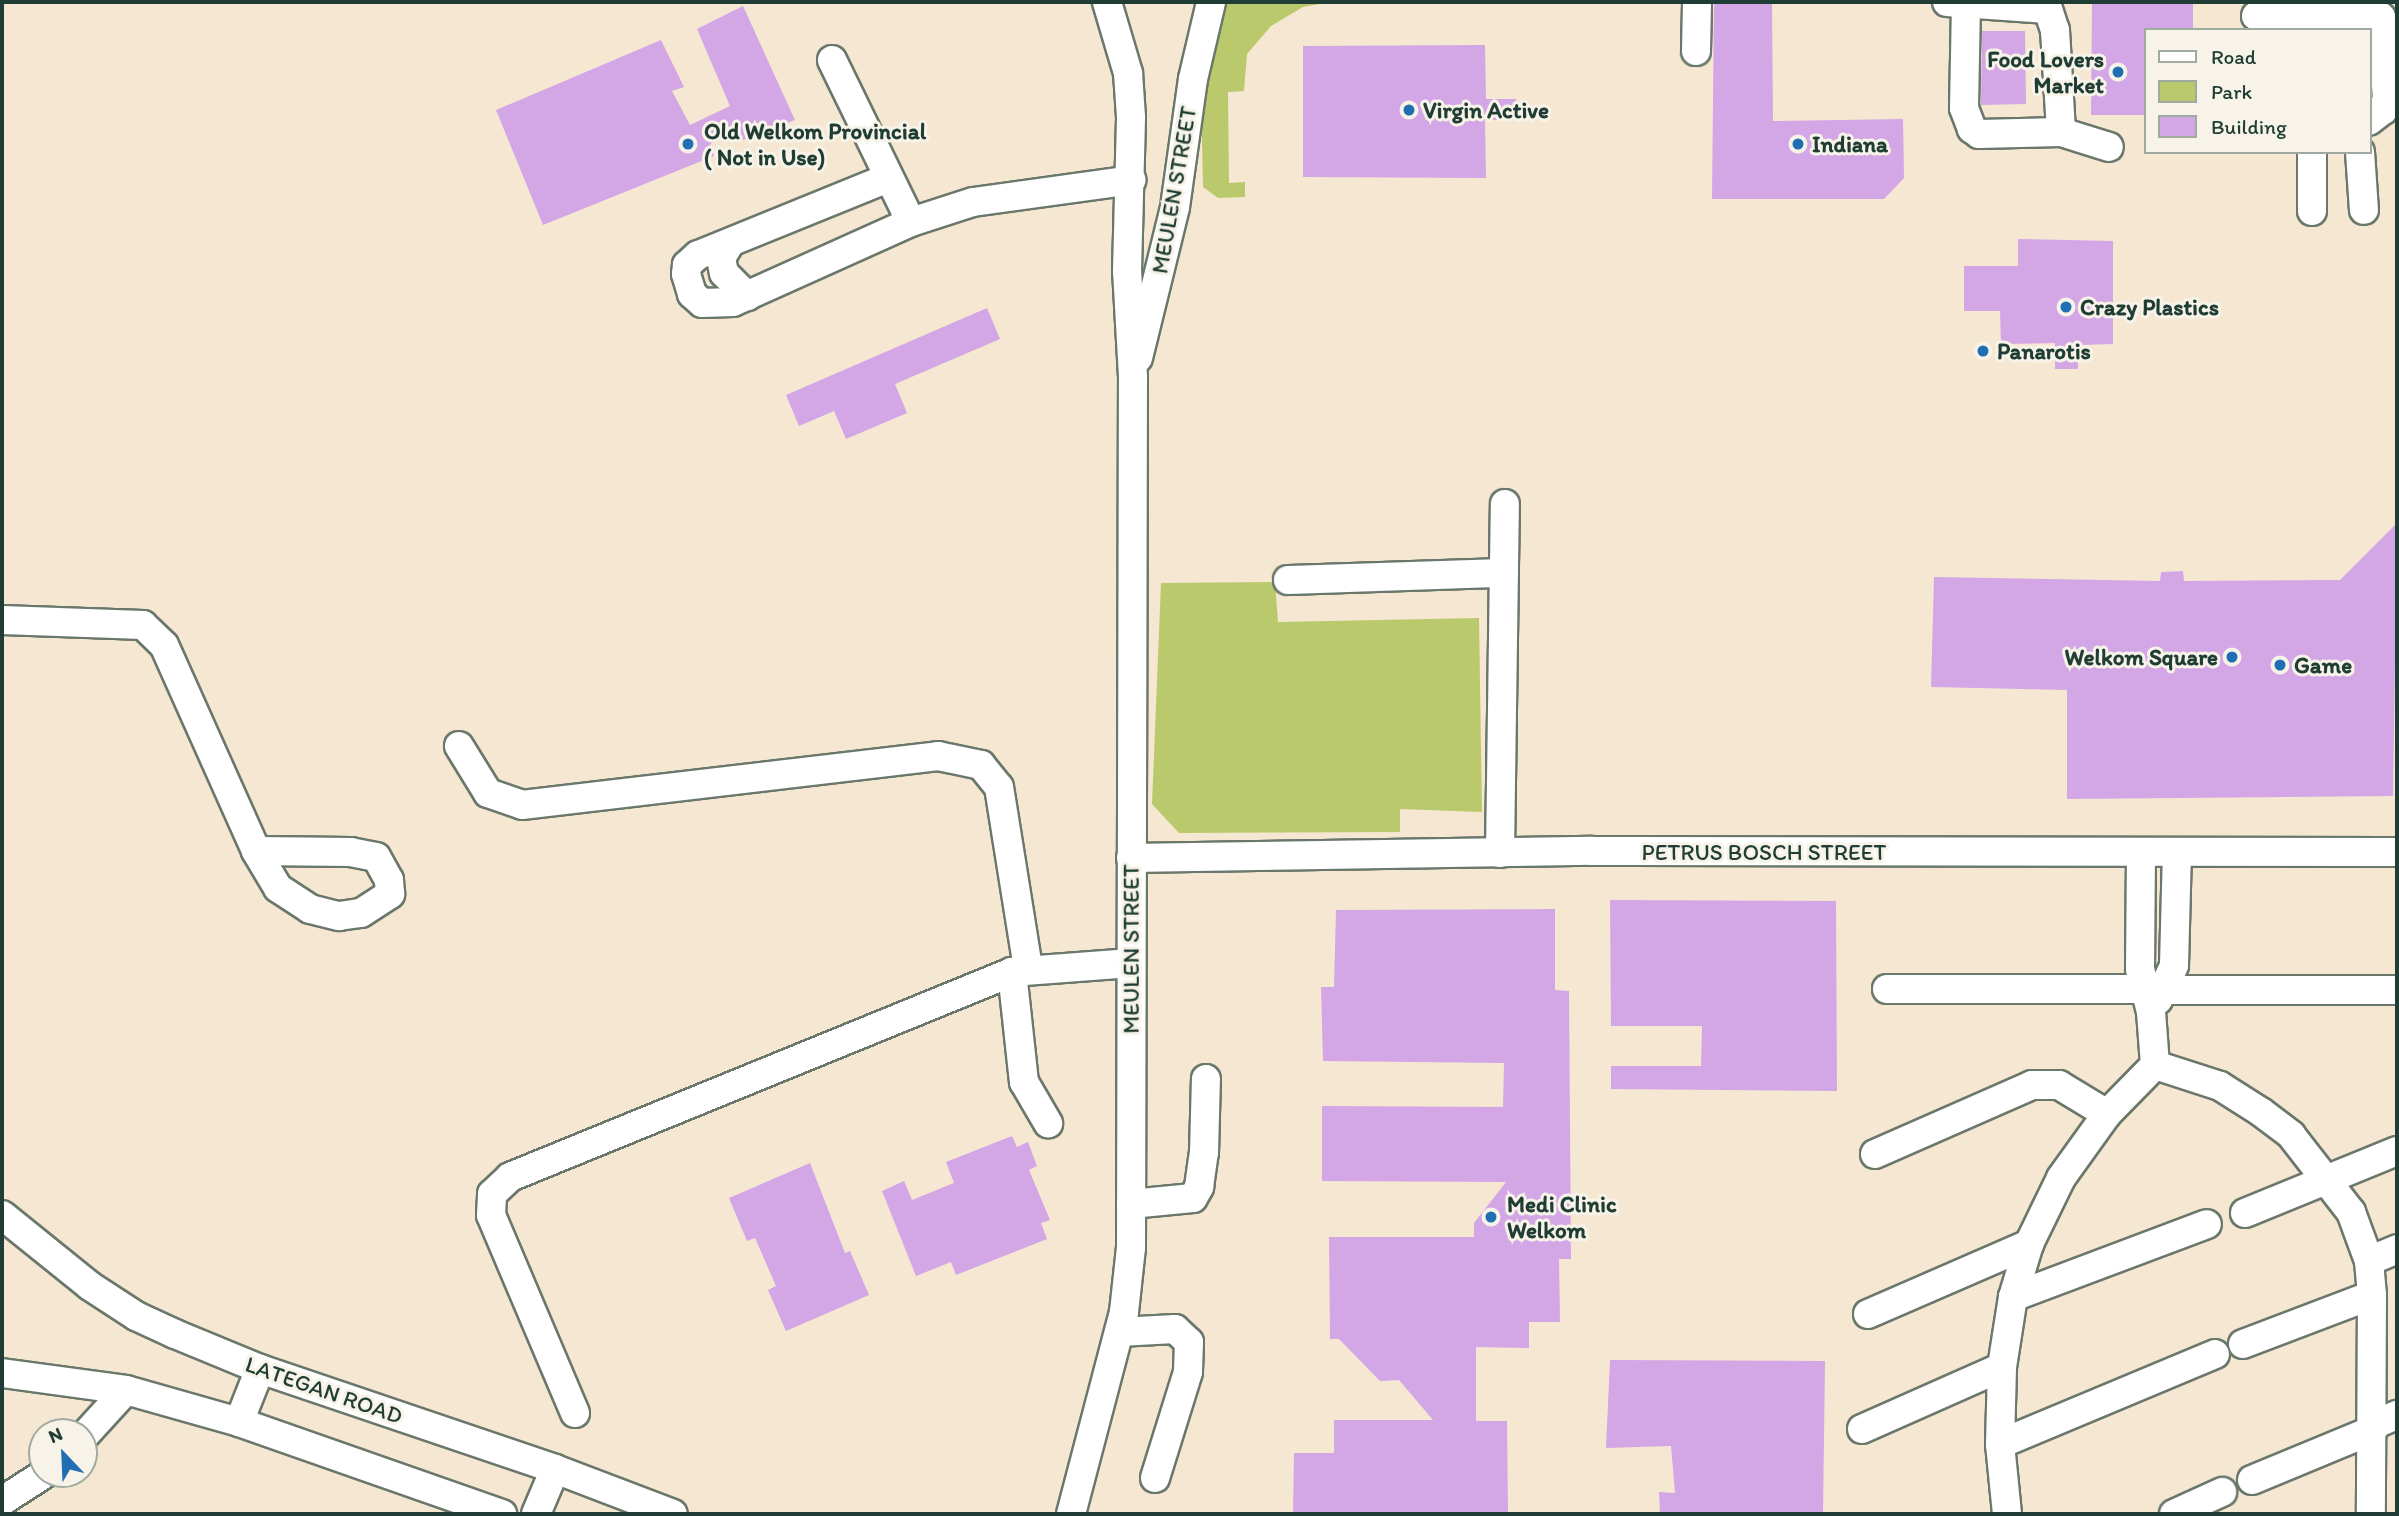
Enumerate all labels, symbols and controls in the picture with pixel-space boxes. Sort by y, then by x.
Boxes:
legend [2144,28,2371,154]
text: Road [2211,44,2256,69]
place label: Food Lovers Market [1988,45,2104,99]
marker: Food Lovers Market [2110,64,2126,80]
text: Park [2211,79,2252,104]
place label: Virgin Active [1423,96,1549,124]
marker: Virgin Active [1401,102,1417,118]
street label: MEULEN STREET [1146,104,1202,276]
text: Building [2211,114,2287,139]
place label: Old Welkom Provincial ( Not in Use) [704,117,928,171]
place label: Indiana [1812,130,1888,158]
marker: Old Welkom Provincial ( Not in Use) [678,134,698,154]
marker: Indiana [1790,136,1806,152]
place label: Crazy Plastics [2080,293,2220,321]
marker: Crazy Plastics [2058,299,2074,315]
place label: Panarotis [1997,337,2091,365]
marker: Panarotis [1975,343,1991,359]
place label: Welkom Square [2065,643,2218,671]
marker: Welkom Square [2224,649,2240,665]
place label: Game [2294,651,2352,679]
marker: Game [2272,657,2288,673]
street label: PETRUS BOSCH STREET [1641,838,1887,866]
street label: MEULEN STREET [1117,864,1145,1034]
place label: Medi Clinic Welkom [1507,1190,1616,1244]
marker: Medi Clinic Welkom [1481,1207,1501,1227]
street label: LATEGAN ROAD [242,1350,406,1430]
north arrow [28,1418,98,1488]
text: N [45,1422,66,1448]

